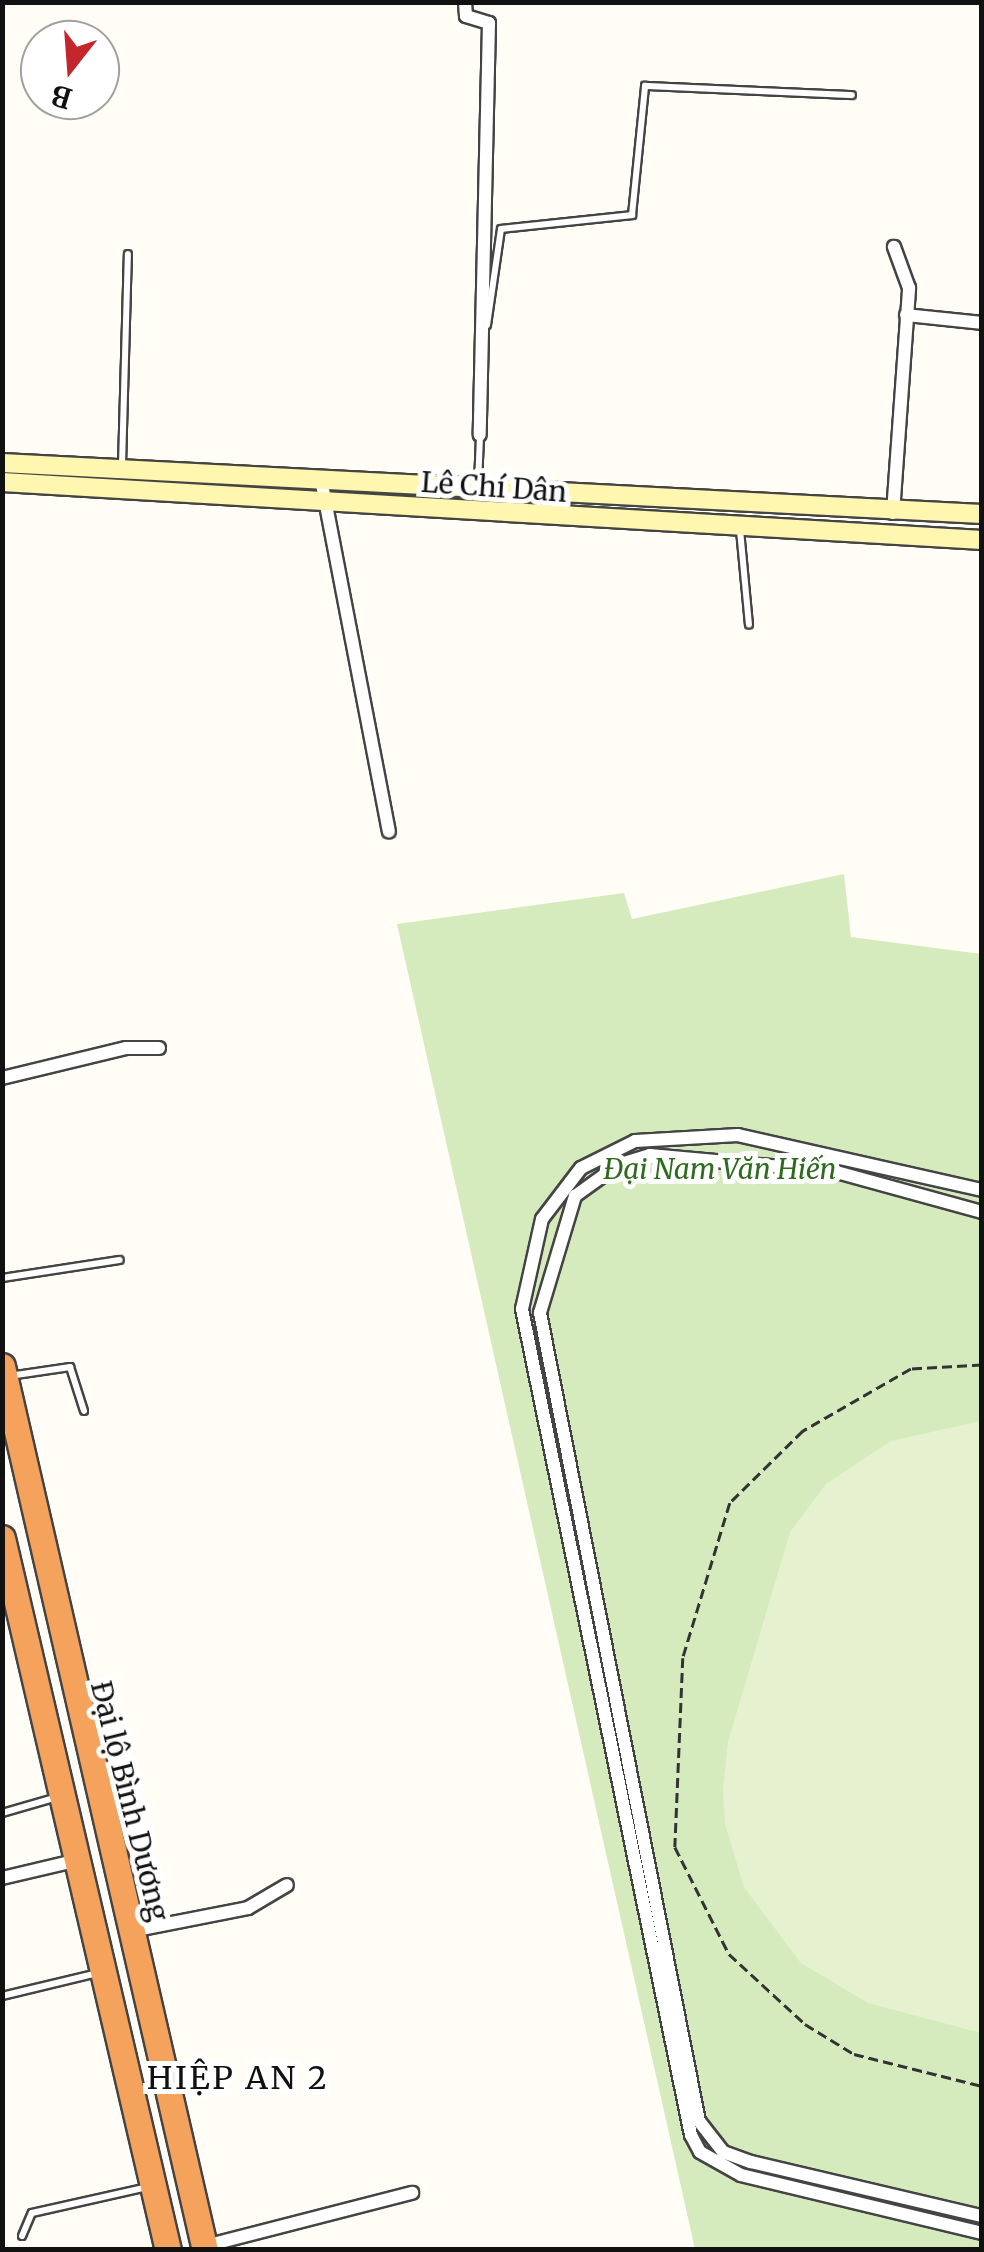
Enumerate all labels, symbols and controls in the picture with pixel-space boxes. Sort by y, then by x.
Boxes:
north arrow [20,20,120,120]
text: B [47,77,76,117]
street label: Lê Chí Dân [420,465,568,509]
park label: Đại Nam Văn Hiến [603,1152,837,1186]
street label: Đại lộ Bình Dương [84,1678,176,1924]
district label: HIỆP AN 2 [147,2059,329,2097]

